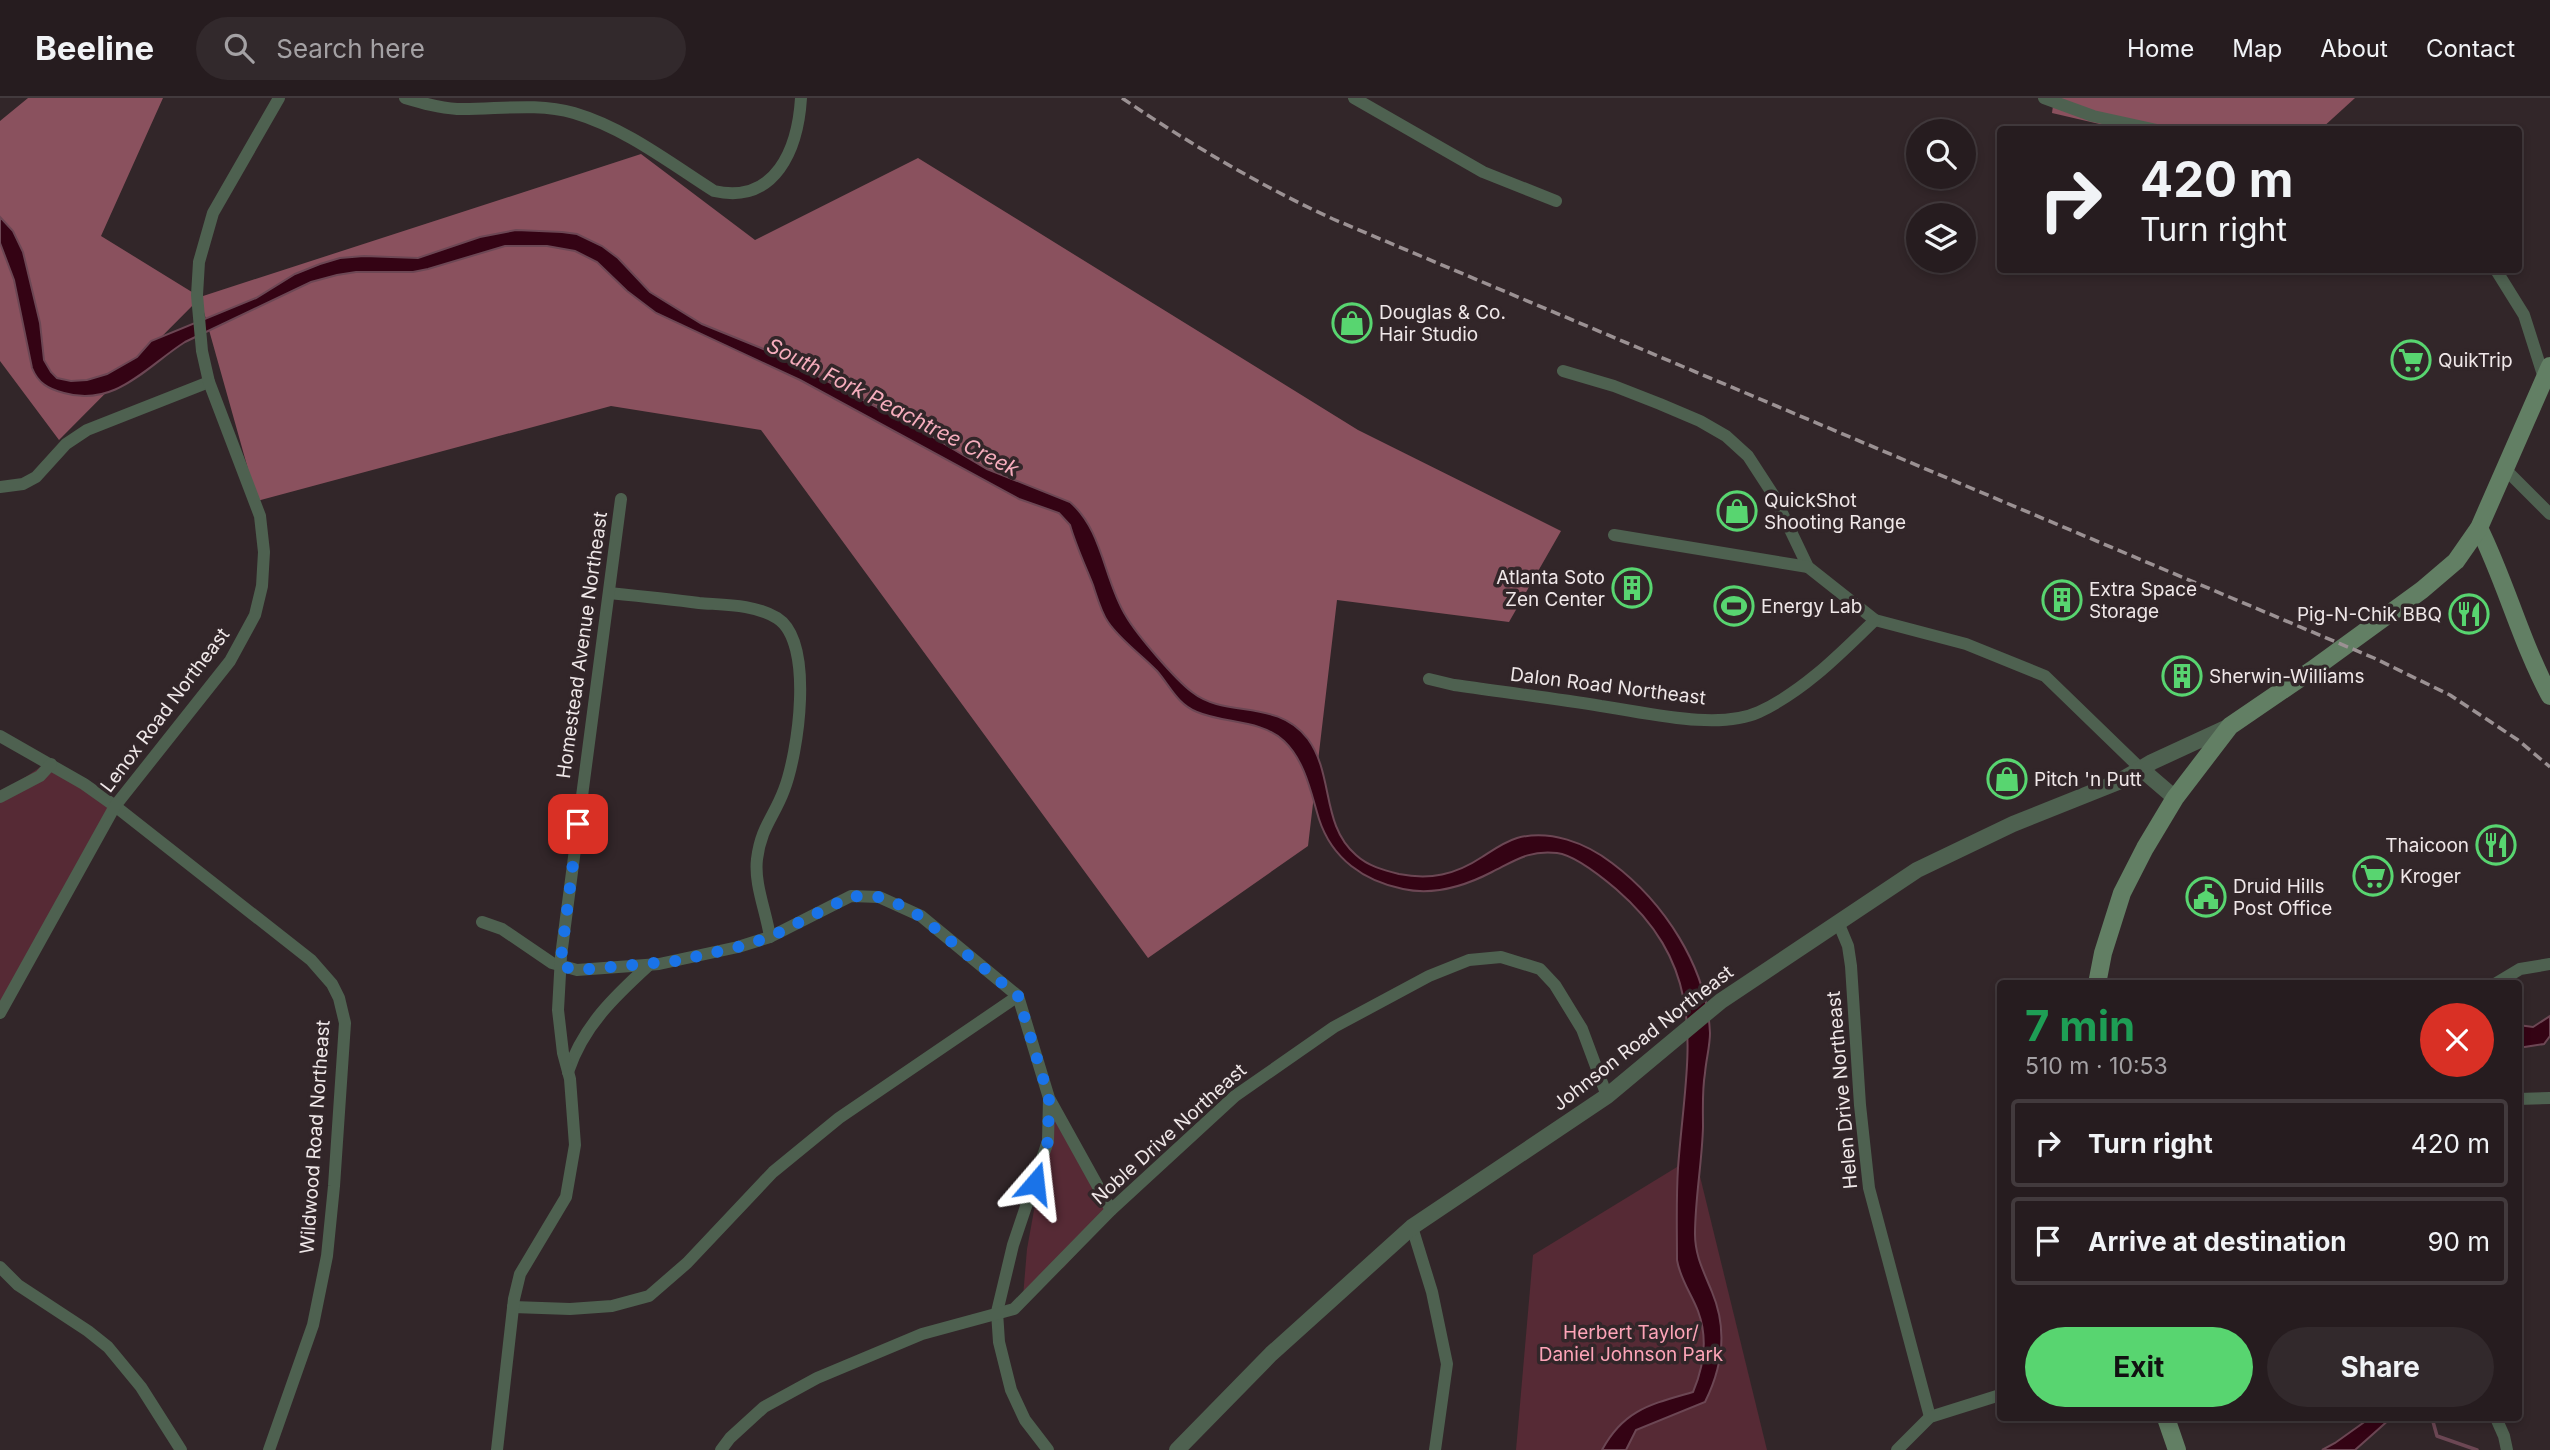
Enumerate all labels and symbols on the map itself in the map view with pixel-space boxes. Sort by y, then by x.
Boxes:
place label: Douglas & Co. Hair Studio [1379,301,1506,346]
shop icon: Douglas & Co. Hair Studio [1331,302,1373,344]
water label: South Fork Peachtree Creek [763,332,1024,482]
supermarket icon: QuikTrip [2390,339,2432,381]
place label: QuikTrip [2438,349,2513,372]
place label: QuickShot Shooting Range [1764,489,1906,534]
shop icon: QuickShot Shooting Range [1716,490,1758,532]
street label: Homestead Avenue Northeast [552,510,612,780]
place label: Atlanta Soto Zen Center [1496,566,1605,611]
building icon: Atlanta Soto Zen Center [1611,567,1653,609]
place label: Extra Space Storage [2089,578,2197,623]
building icon: Extra Space Storage [2041,579,2083,621]
sports icon: Energy Lab [1713,585,1755,627]
restaurant icon: Pig-N-Chik BBQ [2448,593,2490,635]
place label: Energy Lab [1761,595,1862,618]
place label: Pig-N-Chik BBQ [2297,603,2442,626]
street label: Lenox Road Northeast [96,623,234,797]
building icon: Sherwin-Williams [2161,655,2203,697]
street label: Dalon Road Northeast [1509,663,1707,709]
place label: Sherwin-Williams [2209,665,2364,688]
shop icon: Pitch 'n Putt [1986,758,2028,800]
place label: Pitch 'n Putt [2034,768,2142,791]
pin [548,794,608,854]
restaurant icon: Thaicoon [2475,824,2517,866]
place label: Thaicoon [2385,834,2469,857]
supermarket icon: Kroger [2352,855,2394,897]
place label: Kroger [2400,865,2461,888]
place label: Druid Hills Post Office [2233,875,2332,920]
public building icon: Druid Hills Post Office [2185,876,2227,918]
street label: Johnson Road Northeast [1548,960,1738,1116]
street label: Helen Drive Northeast [1822,990,1862,1190]
street label: Wildwood Road Northeast [295,1019,335,1255]
street label: Noble Drive Northeast [1087,1059,1251,1209]
position arrow [998,1146,1072,1220]
park label: Herbert Taylor/ Daniel Johnson Park [1539,1321,1724,1366]

